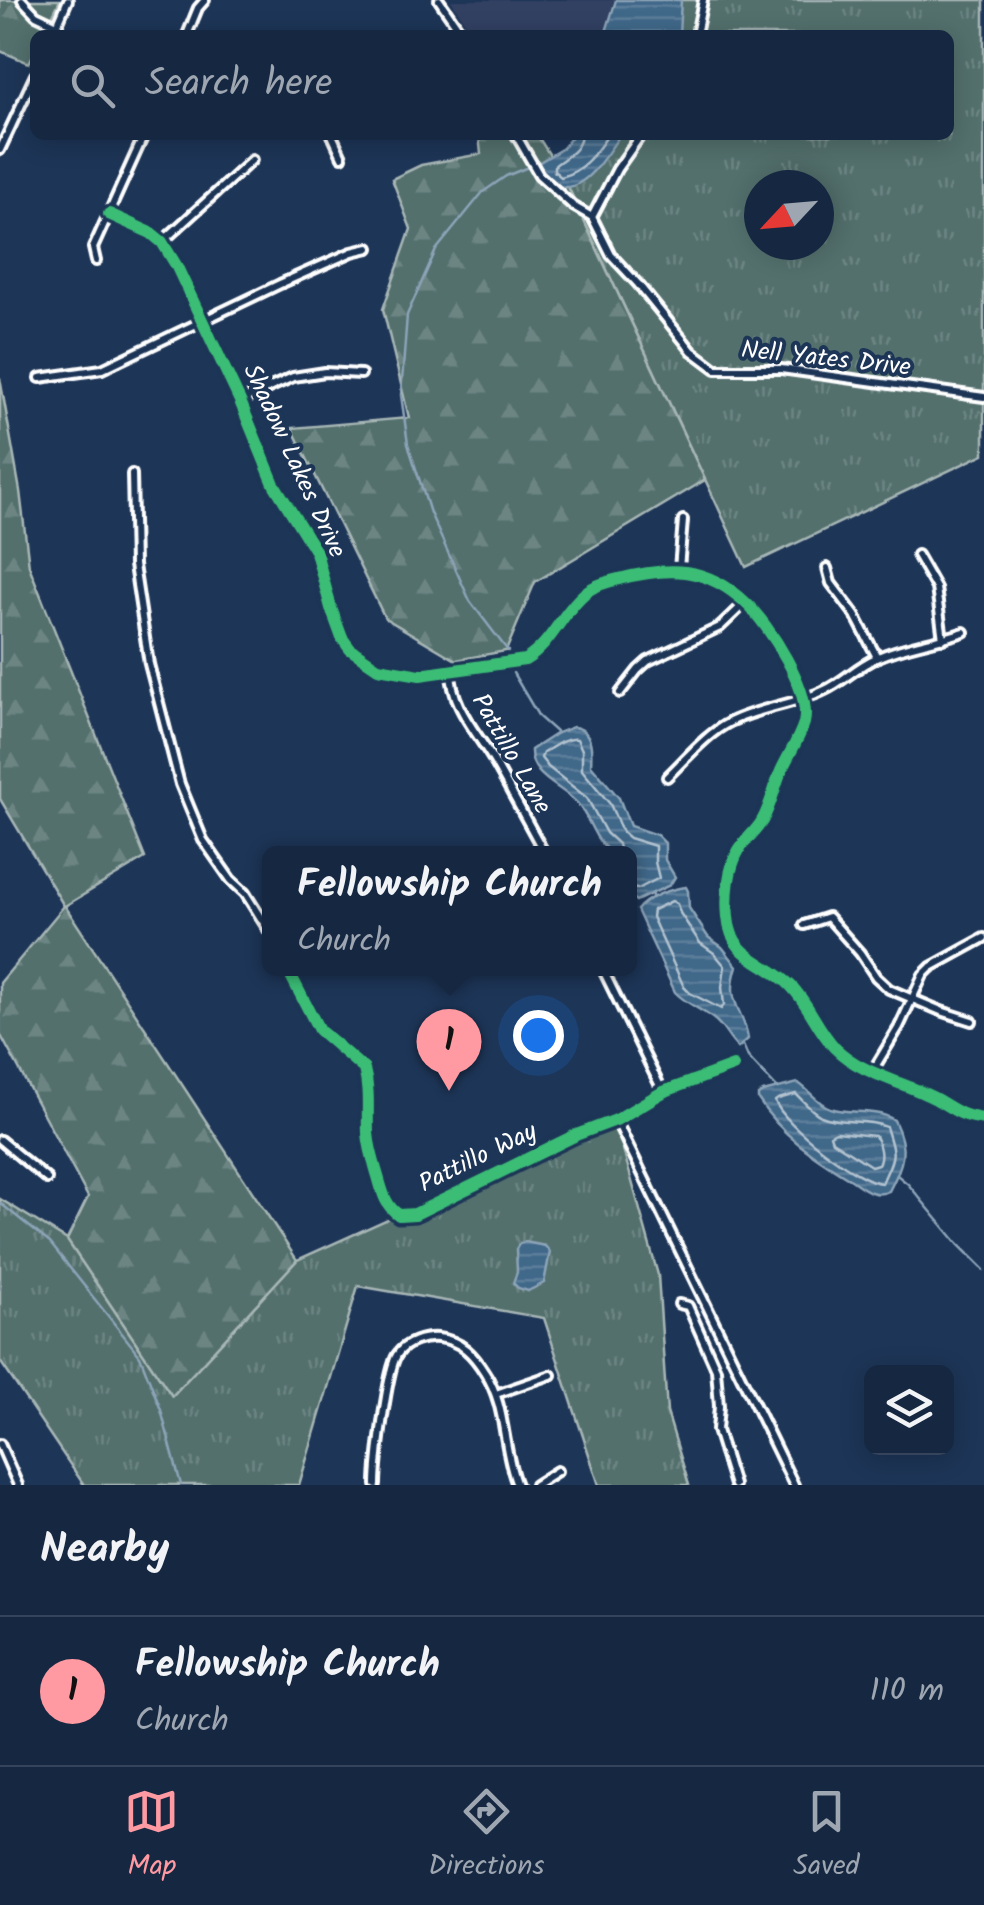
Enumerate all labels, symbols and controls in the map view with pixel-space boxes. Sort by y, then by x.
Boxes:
search box [30,30,954,140]
text: Search here [145,55,332,115]
icon: search [65,58,120,113]
north arrow [744,170,834,260]
street label: Nell Yates Drive [739,330,913,388]
street label: Shadow Lakes Drive [231,357,357,565]
street label: Pattillo Lane [460,686,562,822]
popup [262,846,637,976]
text: Fellowship Church [297,856,602,916]
text: Church [297,916,391,967]
pin: 1 [416,1008,482,1091]
your location [513,1010,564,1061]
street label: Pattillo Way [412,1112,544,1204]
map controls [864,1365,954,1455]
button: layers [864,1365,954,1455]
text: Nearby [40,1517,169,1584]
text: Fellowship Church [135,1636,440,1696]
text: 1 [68,1666,77,1717]
text: 110 m [870,1666,944,1717]
text: Church [135,1696,229,1747]
tab: Map [124,1784,179,1889]
tab: Directions [428,1784,544,1889]
tab: Saved [793,1784,860,1889]

